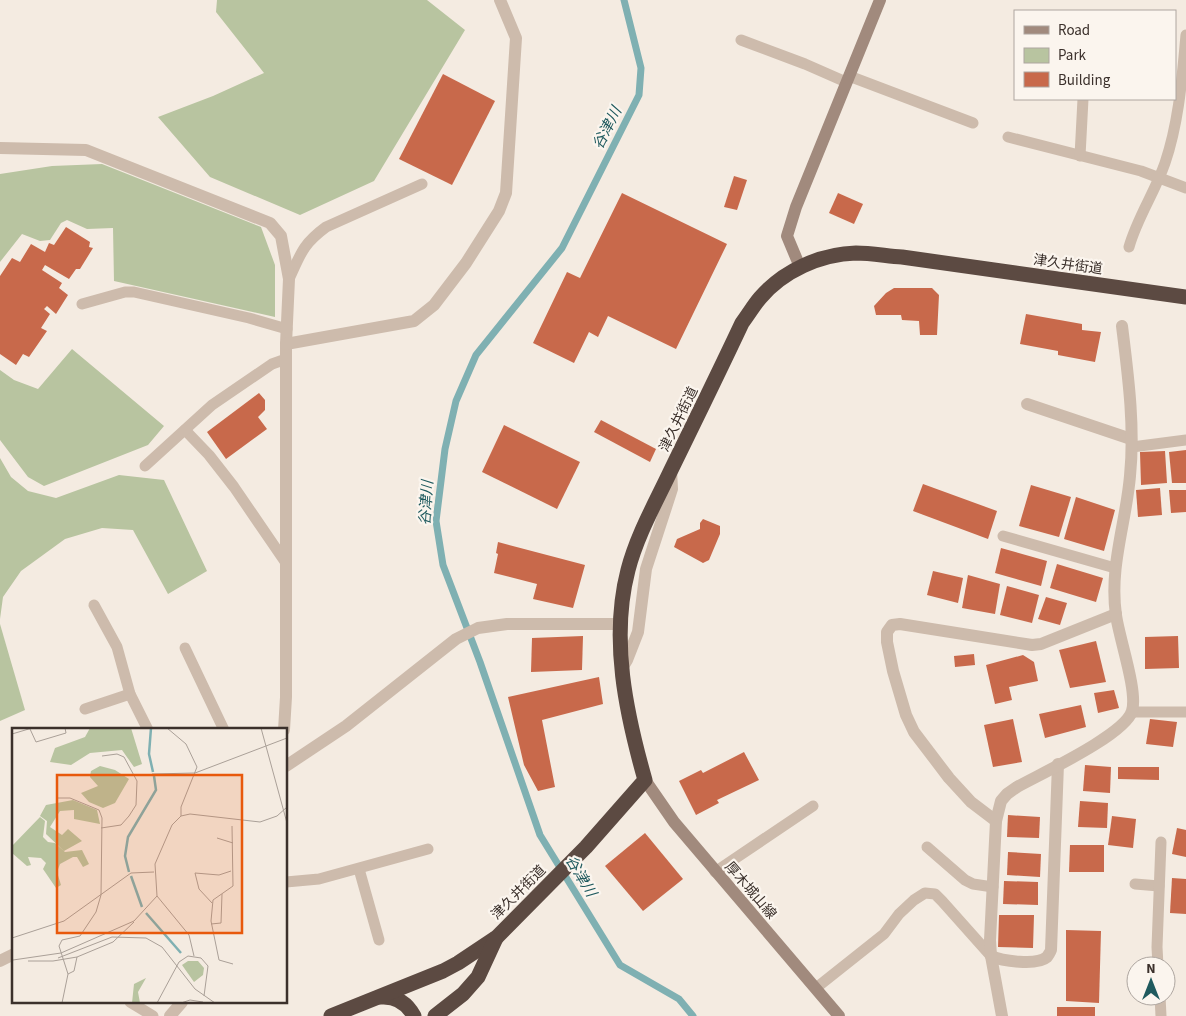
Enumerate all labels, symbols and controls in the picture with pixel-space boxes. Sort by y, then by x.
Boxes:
legend [1014,10,1176,100]
text: Road [1058,20,1090,41]
text: Park [1058,45,1087,66]
text: Building [1058,70,1111,91]
water label: 谷津川 [588,102,628,153]
street label: 津久井街道 [1032,250,1104,280]
street label: 津久井街道 [655,384,703,455]
water label: 谷津川 [414,478,439,526]
inset map [12,728,288,1004]
water label: 谷津川 [560,852,602,903]
street label: 厚木城山線 [720,858,781,924]
street label: 津久井街道 [487,861,551,925]
north arrow [1126,956,1176,1006]
text: N [1146,959,1156,979]

